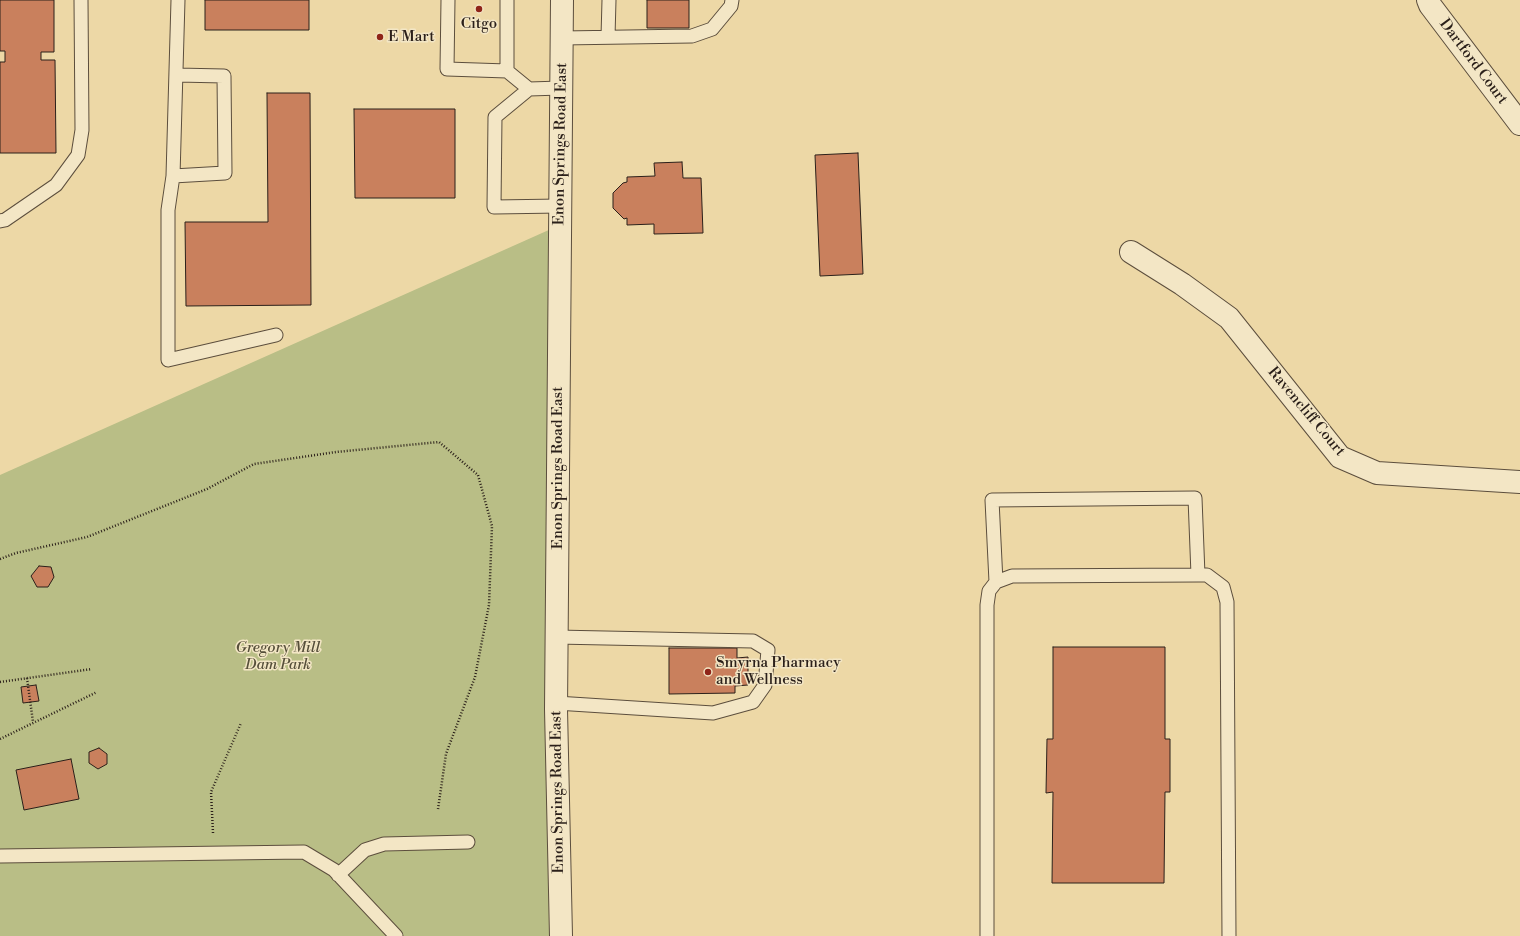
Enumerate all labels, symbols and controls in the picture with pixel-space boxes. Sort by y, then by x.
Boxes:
marker: Citgo [474,4,484,14]
place label: Citgo [461,15,497,33]
street label: Dartford Court [1435,16,1511,108]
place label: E Mart [388,28,435,46]
marker: E Mart [375,32,385,42]
street label: Enon Springs Road East [551,62,571,226]
street label: Ravencliff Court [1263,364,1349,460]
street label: Enon Springs Road East [549,387,567,549]
park label: Gregory Mill Dam Park [236,639,320,674]
place label: Smyrna Pharmacy and Wellness [716,654,840,689]
marker: Smyrna Pharmacy and Wellness [703,667,713,677]
street label: Enon Springs Road East [548,710,568,874]

